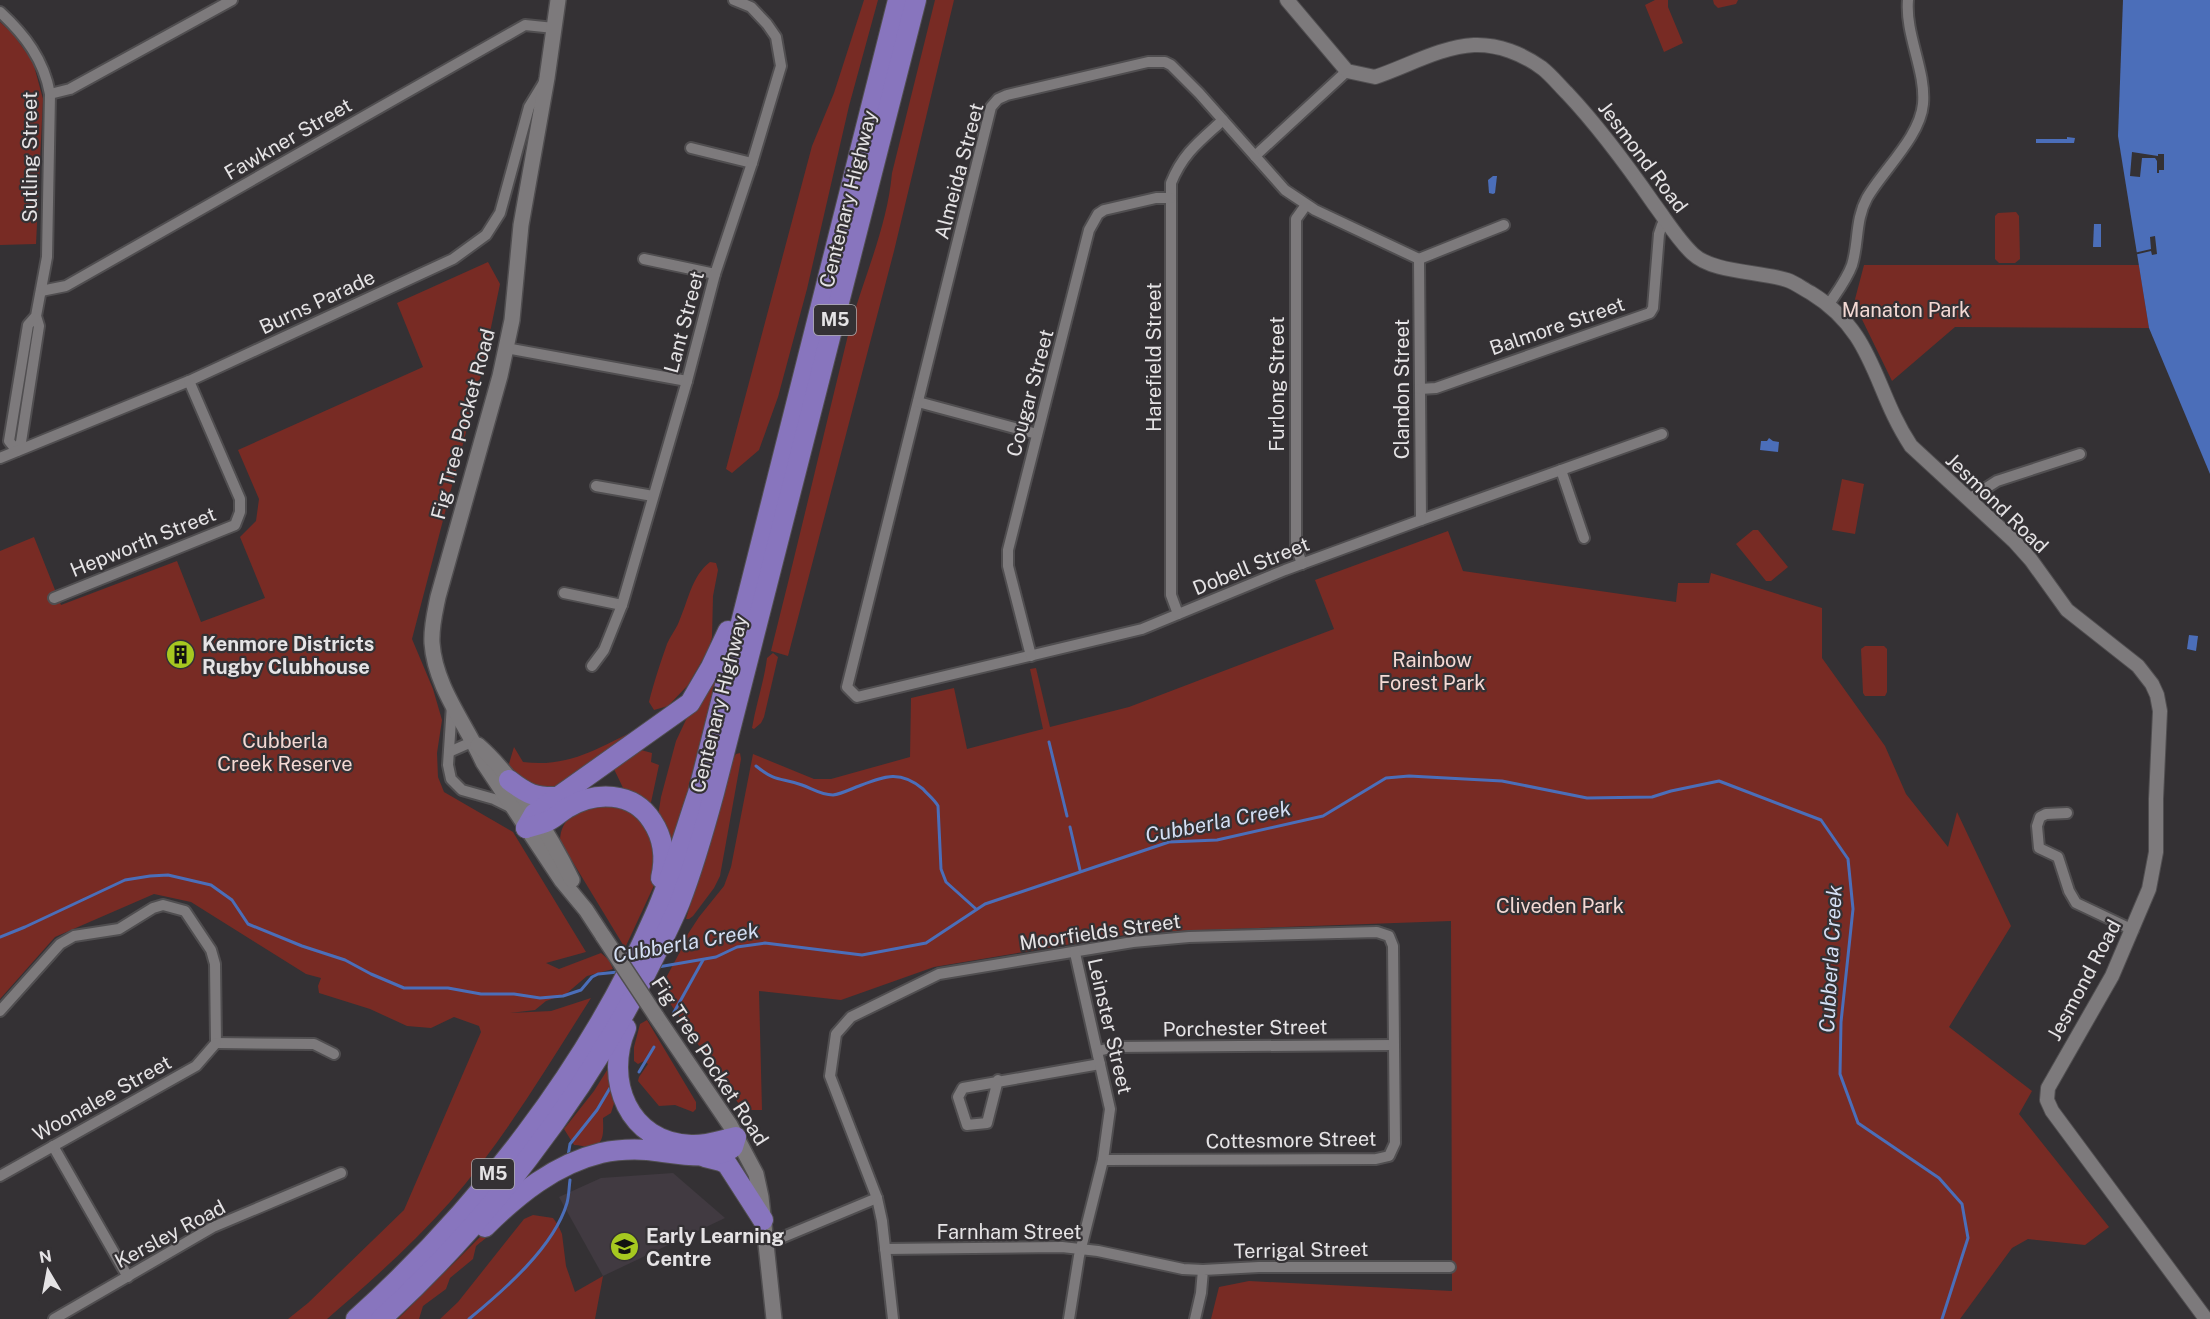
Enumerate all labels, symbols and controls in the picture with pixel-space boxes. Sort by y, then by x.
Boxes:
street label: Sutling Street [18,91,42,223]
street label: Fawkner Street [220,93,356,185]
street label: Jesmond Road [1593,96,1693,218]
street label: Almeida Street [929,100,989,242]
street label: Centenary Highway [814,108,882,290]
street label: Burns Parade [255,265,379,339]
street label: Lant Street [659,268,709,376]
street label: Harefield Street [1142,282,1166,432]
street label: Balmore Street [1486,292,1628,360]
park label: Manaton Park [1842,298,1970,322]
road number: M5 [814,305,856,335]
street label: Furlong Street [1265,316,1289,452]
street label: Clandon Street [1390,319,1414,459]
street label: Fig Tree Pocket Road [426,326,500,522]
street label: Cougar Street [1001,327,1059,459]
street label: Jesmond Road [1941,448,2053,558]
street label: Hepworth Street [67,502,219,582]
street label: Dobell Street [1189,532,1313,600]
street label: Centenary Highway [685,613,753,795]
place label: Kenmore Districts Rugby Clubhouse [202,632,374,679]
building icon: Kenmore Districts Rugby Clubhouse [165,639,197,671]
park label: Rainbow Forest Park [1379,648,1486,695]
park label: Cubberla Creek Reserve [217,729,353,776]
water label: Cubberla Creek [1143,795,1294,848]
water label: Cubberla Creek [1814,884,1847,1033]
park label: Cliveden Park [1496,894,1624,918]
street label: Moorfields Street [1018,909,1182,955]
street label: Jesmond Road [2042,915,2126,1045]
water label: Cubberla Creek [611,917,762,968]
street label: Leinster Street [1083,956,1137,1096]
street label: Fig Tree Pocket Road [646,972,774,1150]
street label: Porchester Street [1162,1015,1328,1041]
street label: Woonalee Street [29,1050,175,1146]
street label: Cottesmore Street [1205,1127,1377,1153]
road number: M5 [472,1159,514,1189]
street label: Kersley Road [111,1195,229,1273]
street label: Farnham Street [936,1220,1082,1244]
place label: Early Learning Centre [646,1224,784,1271]
school or university icon: Early Learning Centre [609,1231,641,1263]
street label: Terrigal Street [1233,1237,1369,1263]
north arrow [18,1241,78,1301]
text: N [38,1246,53,1267]

